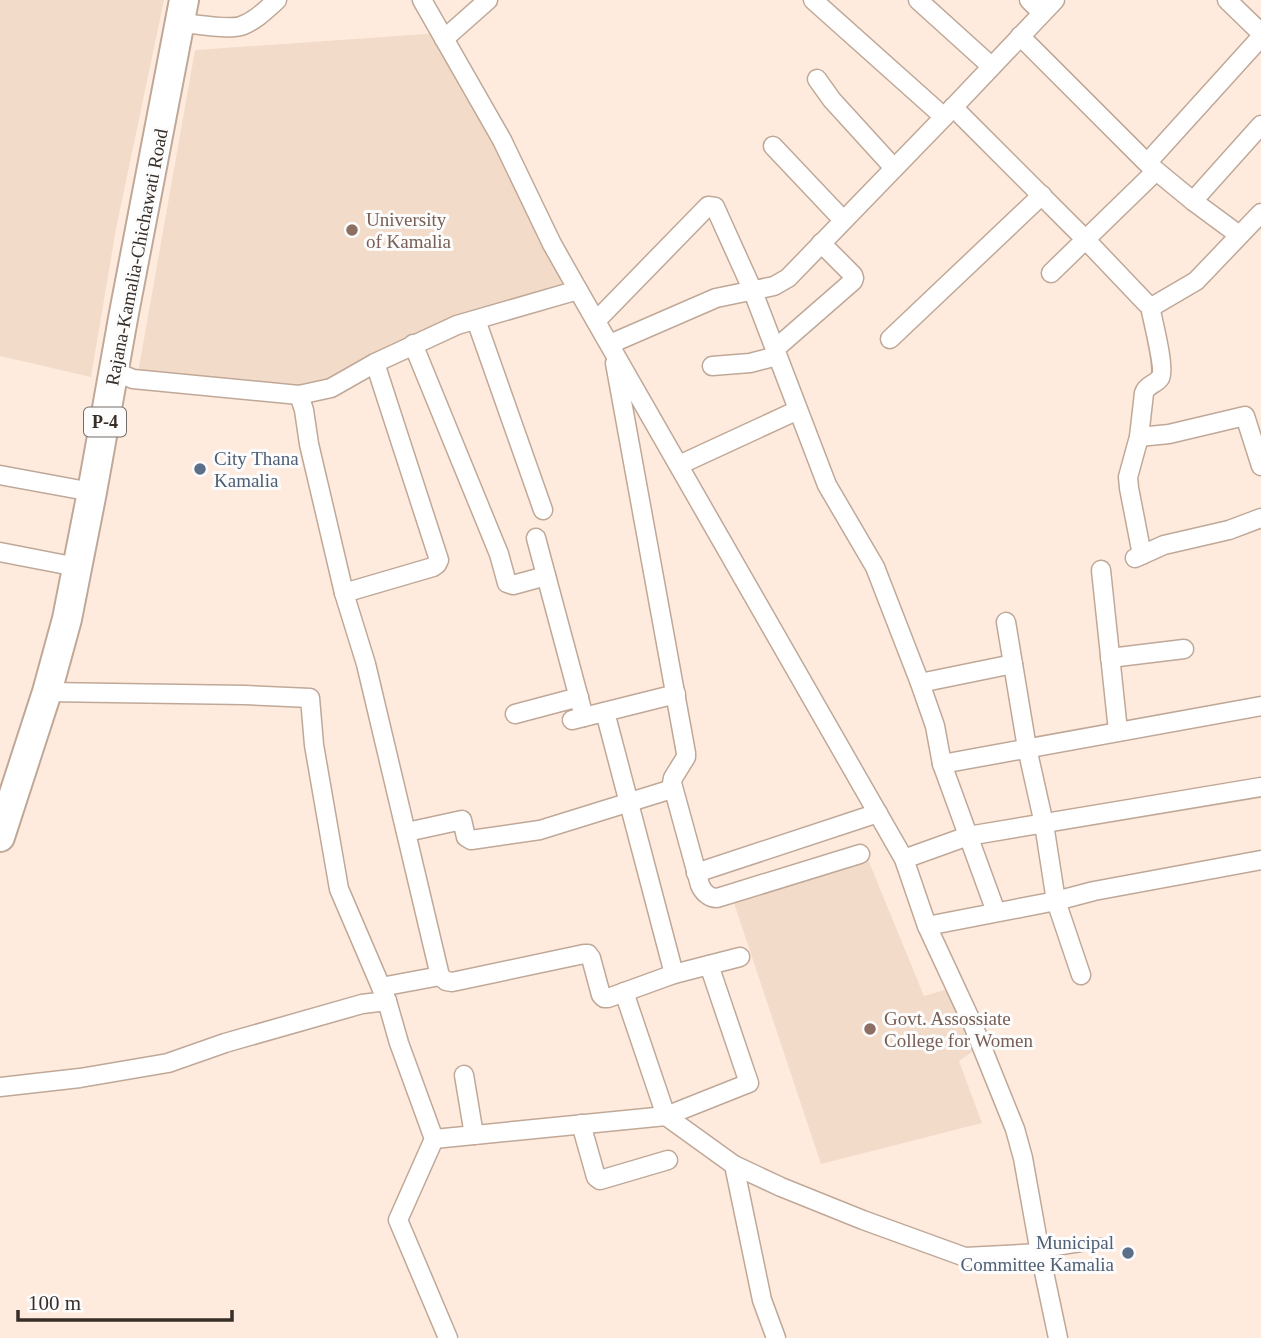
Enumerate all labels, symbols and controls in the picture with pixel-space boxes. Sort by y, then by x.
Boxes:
street label: Rajana-Kamalia-Chichawati Road [101,126,172,387]
place label: University of Kamalia [366,209,452,252]
marker: University of Kamalia [344,222,360,238]
road number: P-4 [84,408,126,436]
place label: City Thana Kamalia [214,448,299,491]
marker: City Thana Kamalia [192,461,208,477]
place label: Govt. Assossiate College for Women [884,1008,1034,1051]
marker: Govt. Assossiate College for Women [862,1021,878,1037]
place label: Municipal Committee Kamalia [960,1232,1115,1275]
marker: Municipal Committee Kamalia [1120,1245,1136,1261]
scale bar [18,1278,231,1322]
text: 100 m [28,1291,81,1315]

